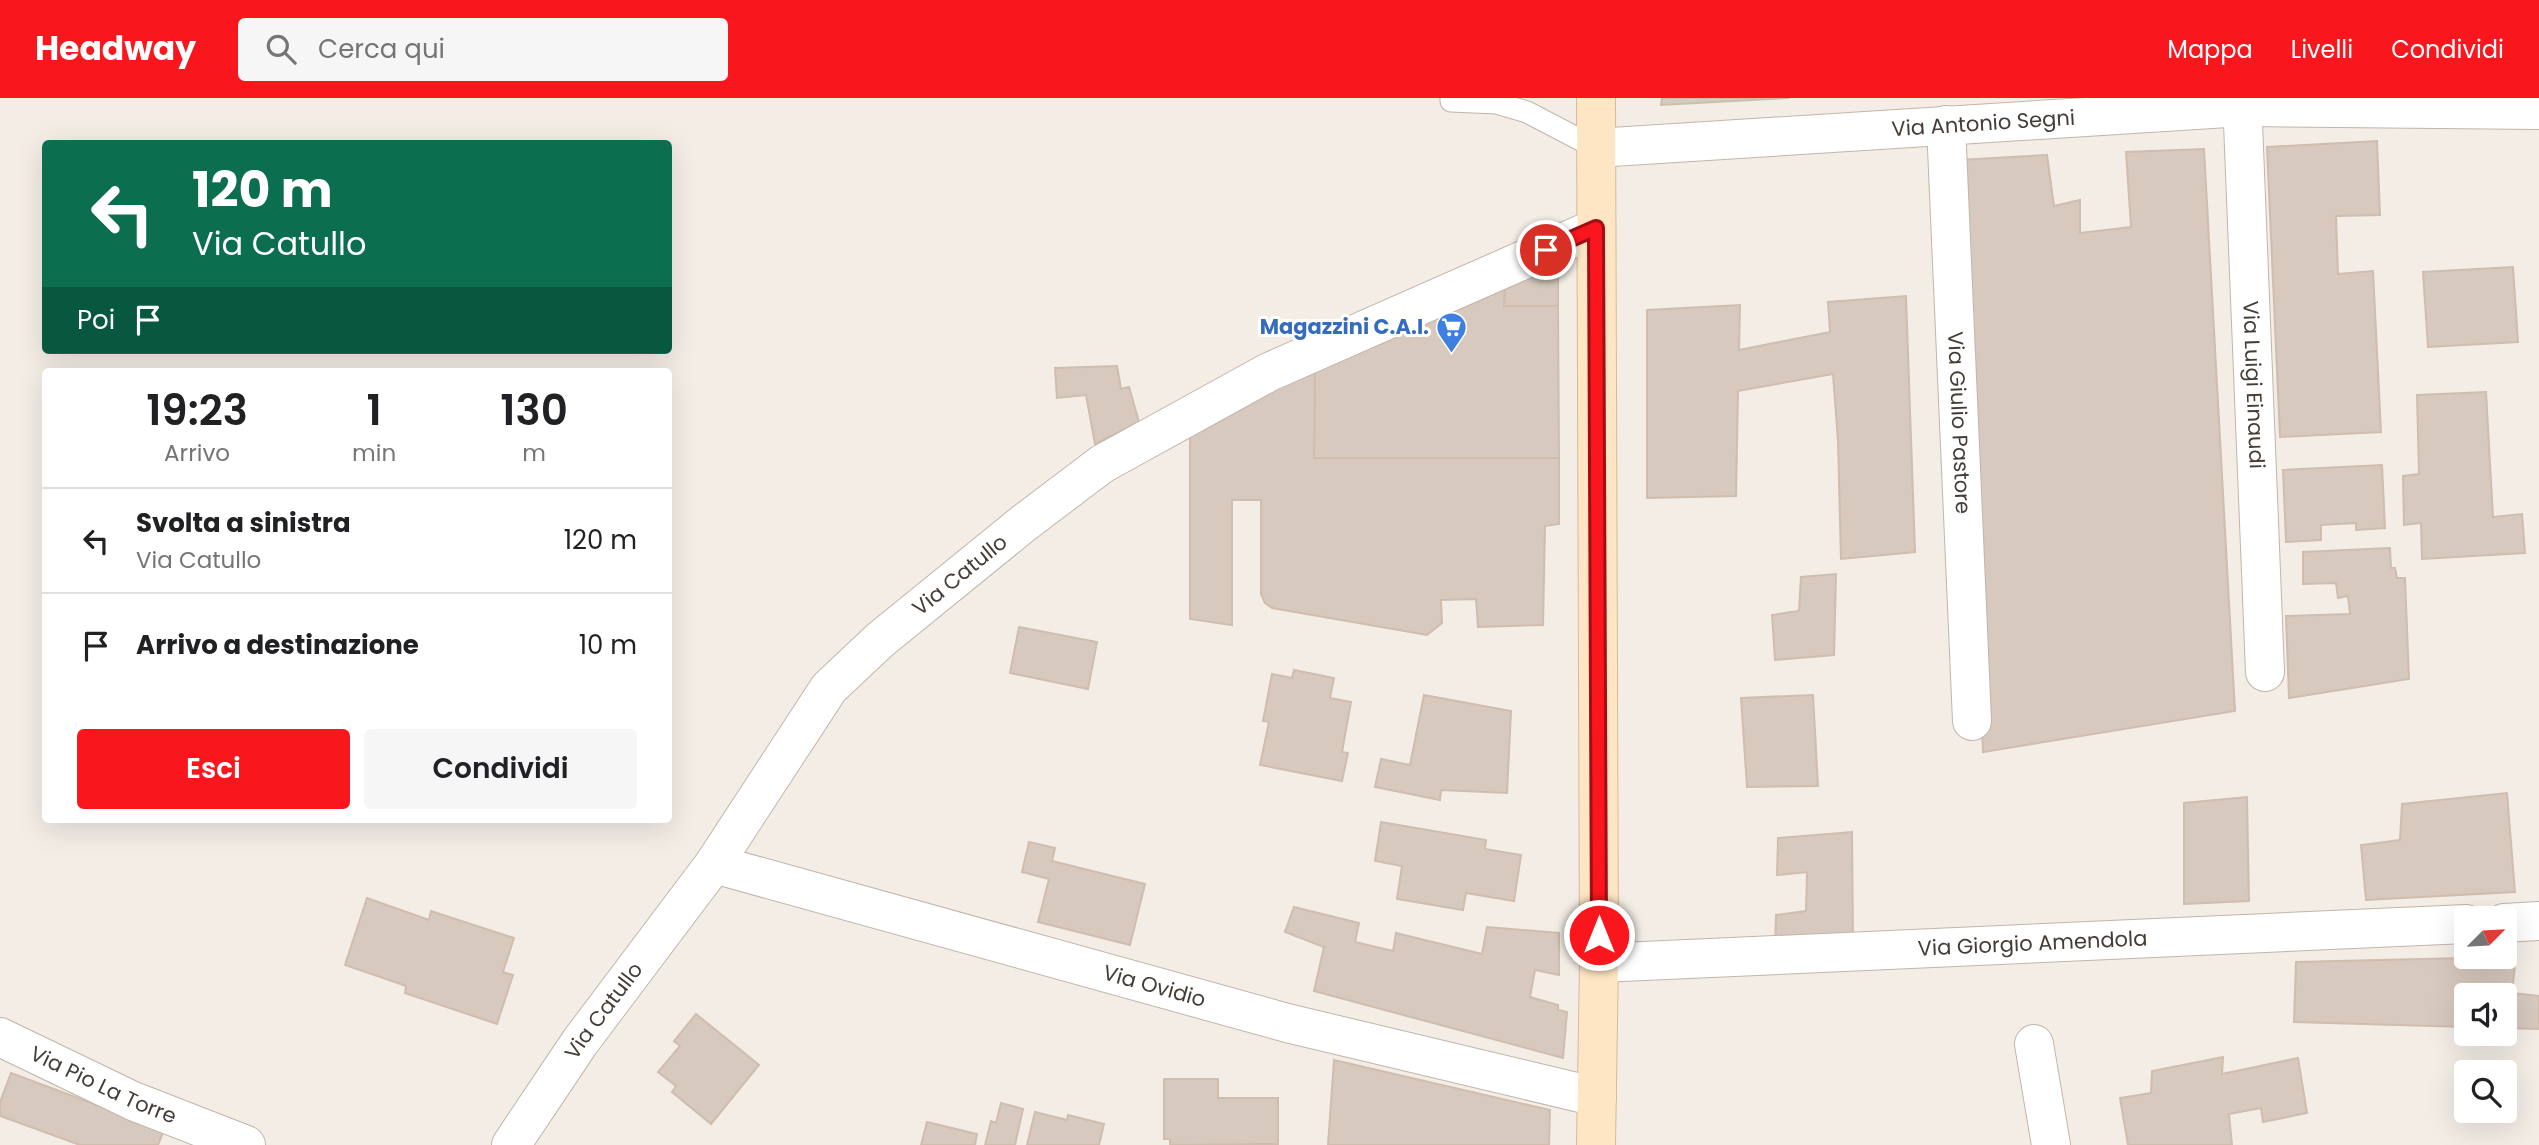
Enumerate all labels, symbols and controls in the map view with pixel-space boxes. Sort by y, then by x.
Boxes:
search box [238,18,728,81]
text: Headway [35,25,196,72]
icon: search [262,30,300,68]
text: Cerca qui [318,31,445,67]
text: Mappa [2167,33,2253,66]
text: Livelli [2291,33,2353,66]
text: Condividi [2391,33,2504,66]
street label: Via Antonio Segni [1891,103,2076,143]
text: 120 m [192,156,333,224]
icon: left [77,168,168,259]
pin [1516,220,1576,280]
text: Via Catullo [192,221,366,266]
icon: arrive [1527,231,1565,269]
street label: Via Luigi Einaudi [2236,300,2272,469]
icon: arrive [129,301,167,339]
text: Poi [77,302,115,338]
supermarket icon: Magazzini C.A.I. [1435,310,1469,354]
place label: Magazzini C.A.I. [1260,312,1429,341]
street label: Via Giulio Pastore [1941,331,1978,515]
text: 19:23 [146,381,248,440]
text: 1 [367,381,382,440]
text: 130 [500,381,568,440]
text: Arrivo [164,437,230,469]
text: min [352,437,396,469]
text: m [522,437,546,469]
text: Svolta a sinistra [136,505,351,541]
icon: left [77,522,115,560]
text: 120 m [564,522,637,558]
street label: Via Catullo [906,527,1013,622]
text: Via Catullo [136,544,261,576]
icon: arrive [77,627,115,665]
text: Arrivo a destinazione [136,627,419,663]
text: 10 m [579,627,637,663]
button: Esci [77,729,350,809]
button: Condividi [364,729,637,809]
position arrow [1562,898,1636,972]
north arrow [2454,906,2516,970]
map controls [2454,906,2517,1123]
street label: Via Giorgio Amendola [1917,923,2148,963]
street label: Via Catullo [557,956,649,1065]
street label: Via Ovidio [1100,958,1209,1014]
button: sound [2454,983,2517,1046]
street label: Via Pio La Torre [25,1039,181,1131]
button: search [2454,1060,2517,1123]

